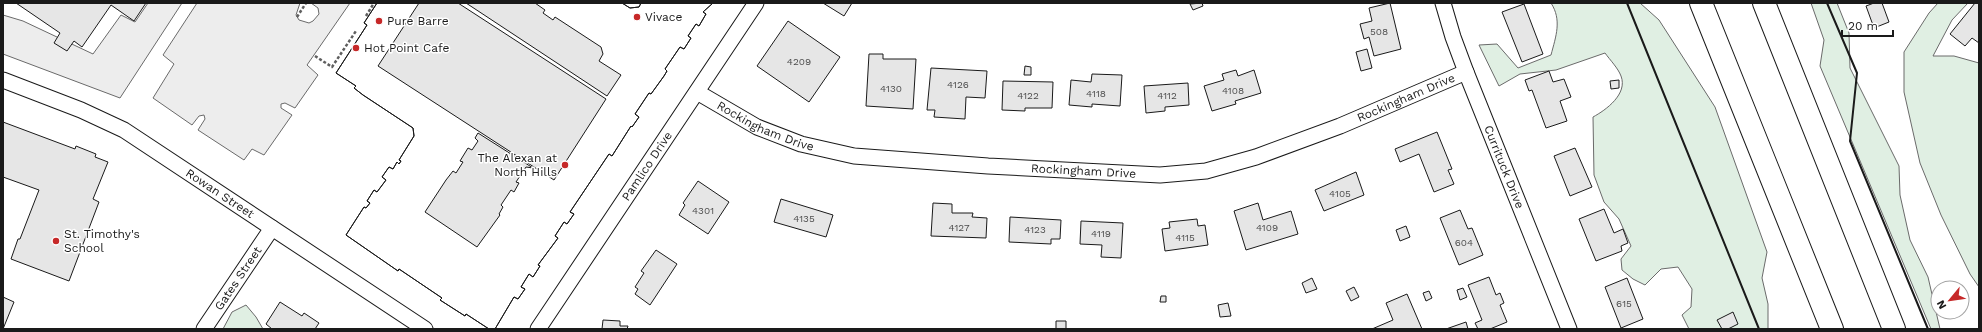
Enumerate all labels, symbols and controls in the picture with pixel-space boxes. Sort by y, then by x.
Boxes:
place label: Vivace [645,10,683,24]
marker: Vivace [632,12,642,22]
scale bar [1842,12,1893,38]
place label: Pure Barre [387,14,449,28]
marker: Pure Barre [374,16,384,26]
text: 20 m [1848,19,1878,33]
house number: 508 [1370,26,1388,37]
place label: Hot Point Cafe [364,41,450,55]
marker: Hot Point Cafe [351,43,361,53]
house number: 4209 [787,56,811,67]
street label: Rockingham Drive [1355,71,1457,125]
house number: 4126 [947,79,969,90]
house number: 4130 [880,83,902,94]
house number: 4108 [1222,85,1244,96]
house number: 4118 [1086,88,1106,99]
house number: 4122 [1017,90,1039,101]
house number: 4112 [1157,90,1177,101]
street label: Rockingham Drive [715,98,815,154]
street label: Currituck Drive [1481,123,1527,211]
street label: Pamlico Drive [619,129,675,203]
place label: The Alexan at North Hills [478,151,557,179]
marker: The Alexan at North Hills [560,160,570,170]
street label: Rockingham Drive [1031,161,1136,181]
street label: Rowan Street [183,166,257,221]
house number: 4105 [1329,188,1351,199]
house number: 4301 [692,205,714,216]
house number: 4135 [793,213,815,224]
house number: 4127 [948,222,970,233]
house number: 4109 [1256,222,1278,233]
house number: 4123 [1024,224,1046,235]
place label: St. Timothy's School [64,227,140,255]
house number: 4119 [1091,228,1111,239]
house number: 4115 [1175,232,1195,243]
marker: St. Timothy's School [51,236,61,246]
house number: 604 [1455,237,1473,248]
street label: Gates Street [212,244,264,313]
north arrow [1930,280,1970,320]
house number: 615 [1616,298,1632,309]
text: N [1934,298,1949,311]

